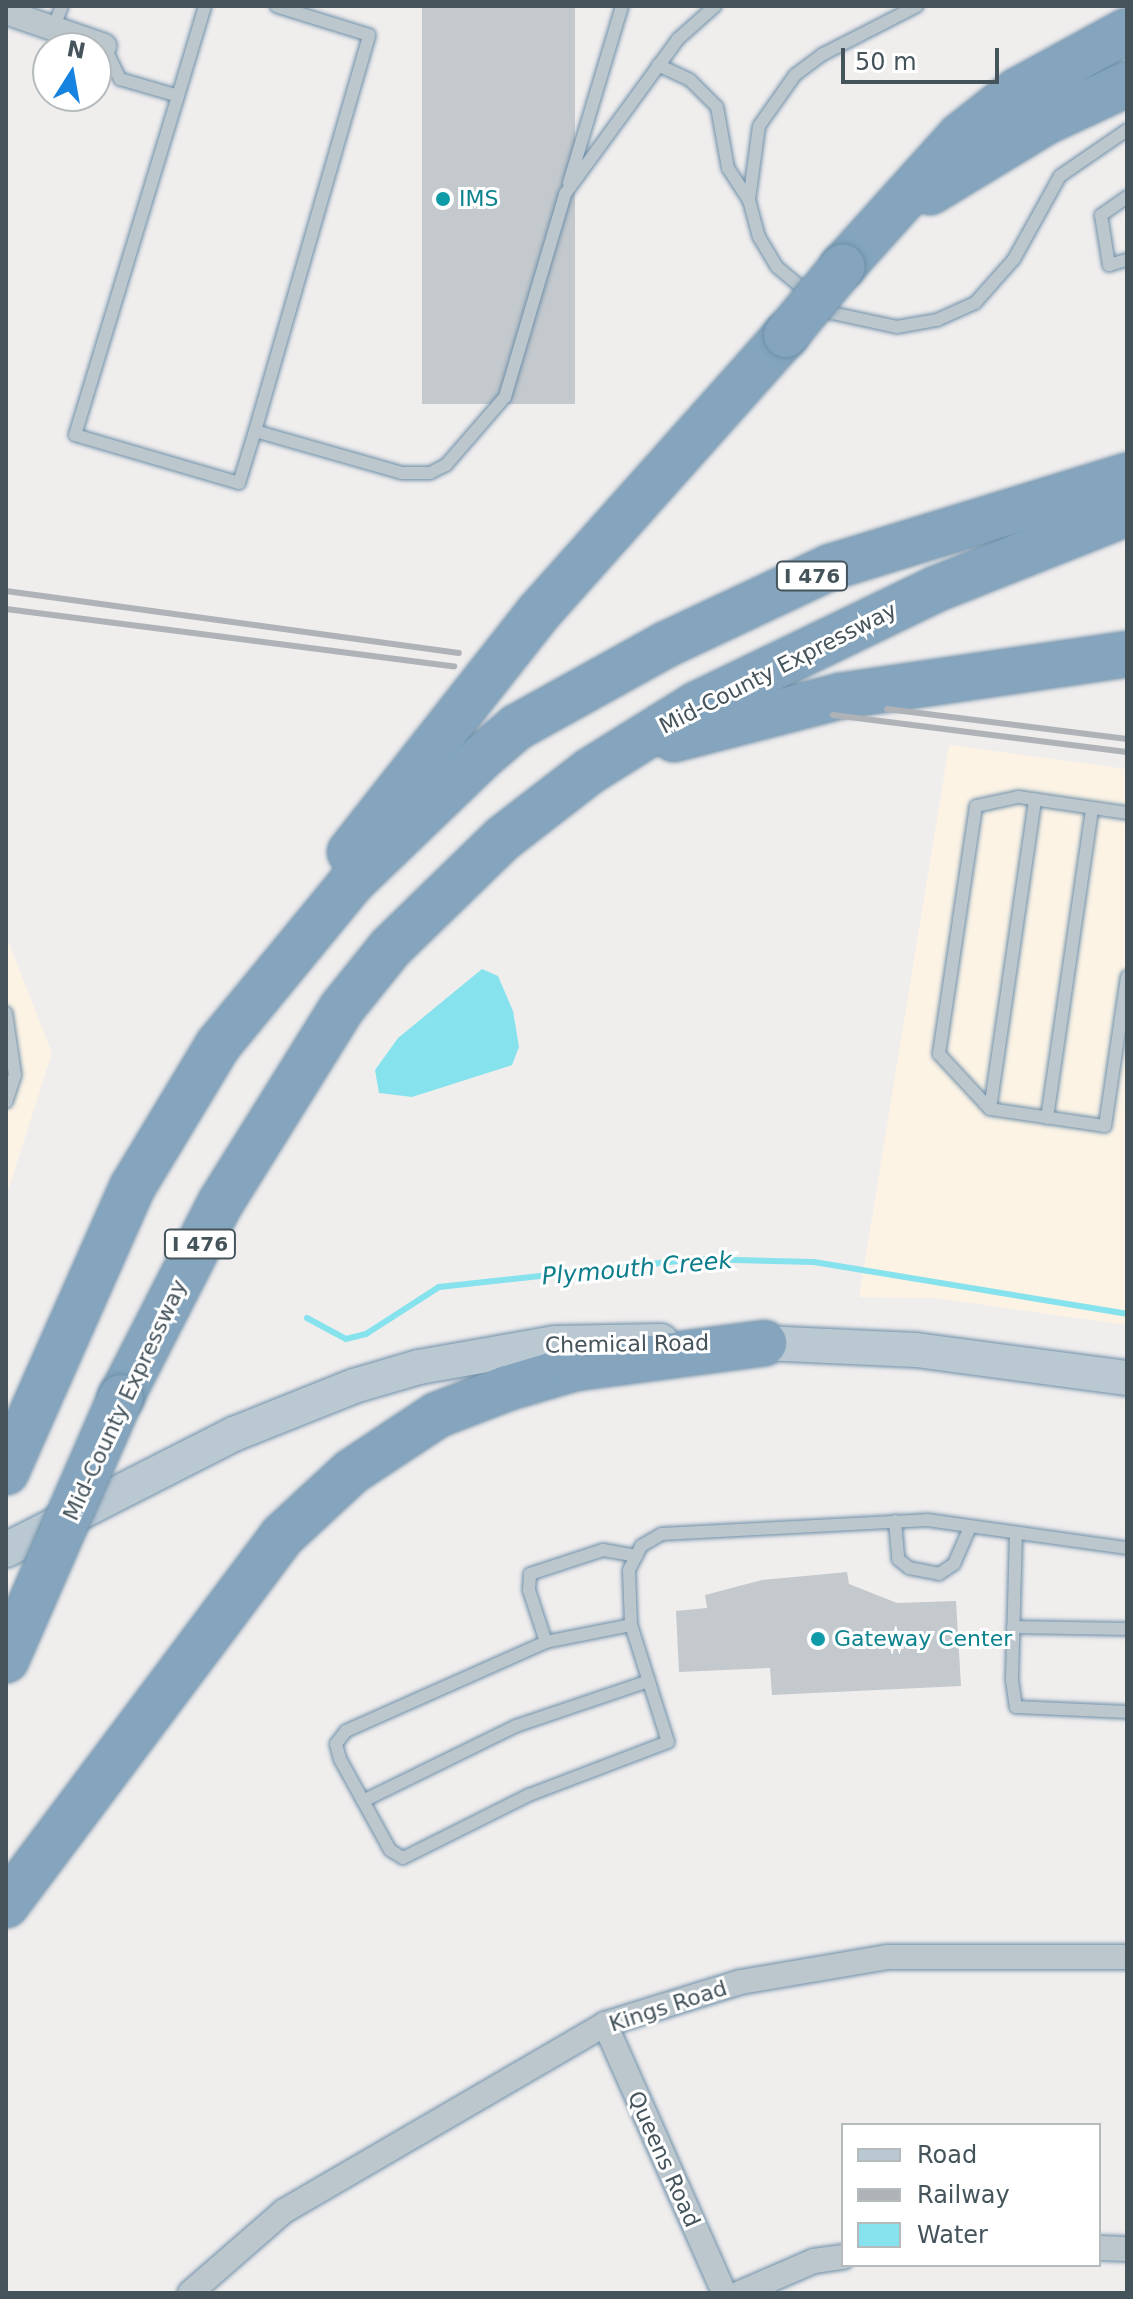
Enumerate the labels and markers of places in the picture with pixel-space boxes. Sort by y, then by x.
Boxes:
place label: IMS [459,186,498,212]
marker: IMS [434,190,452,208]
place label: Gateway Center [834,1626,1012,1652]
marker: Gateway Center [809,1630,827,1648]

